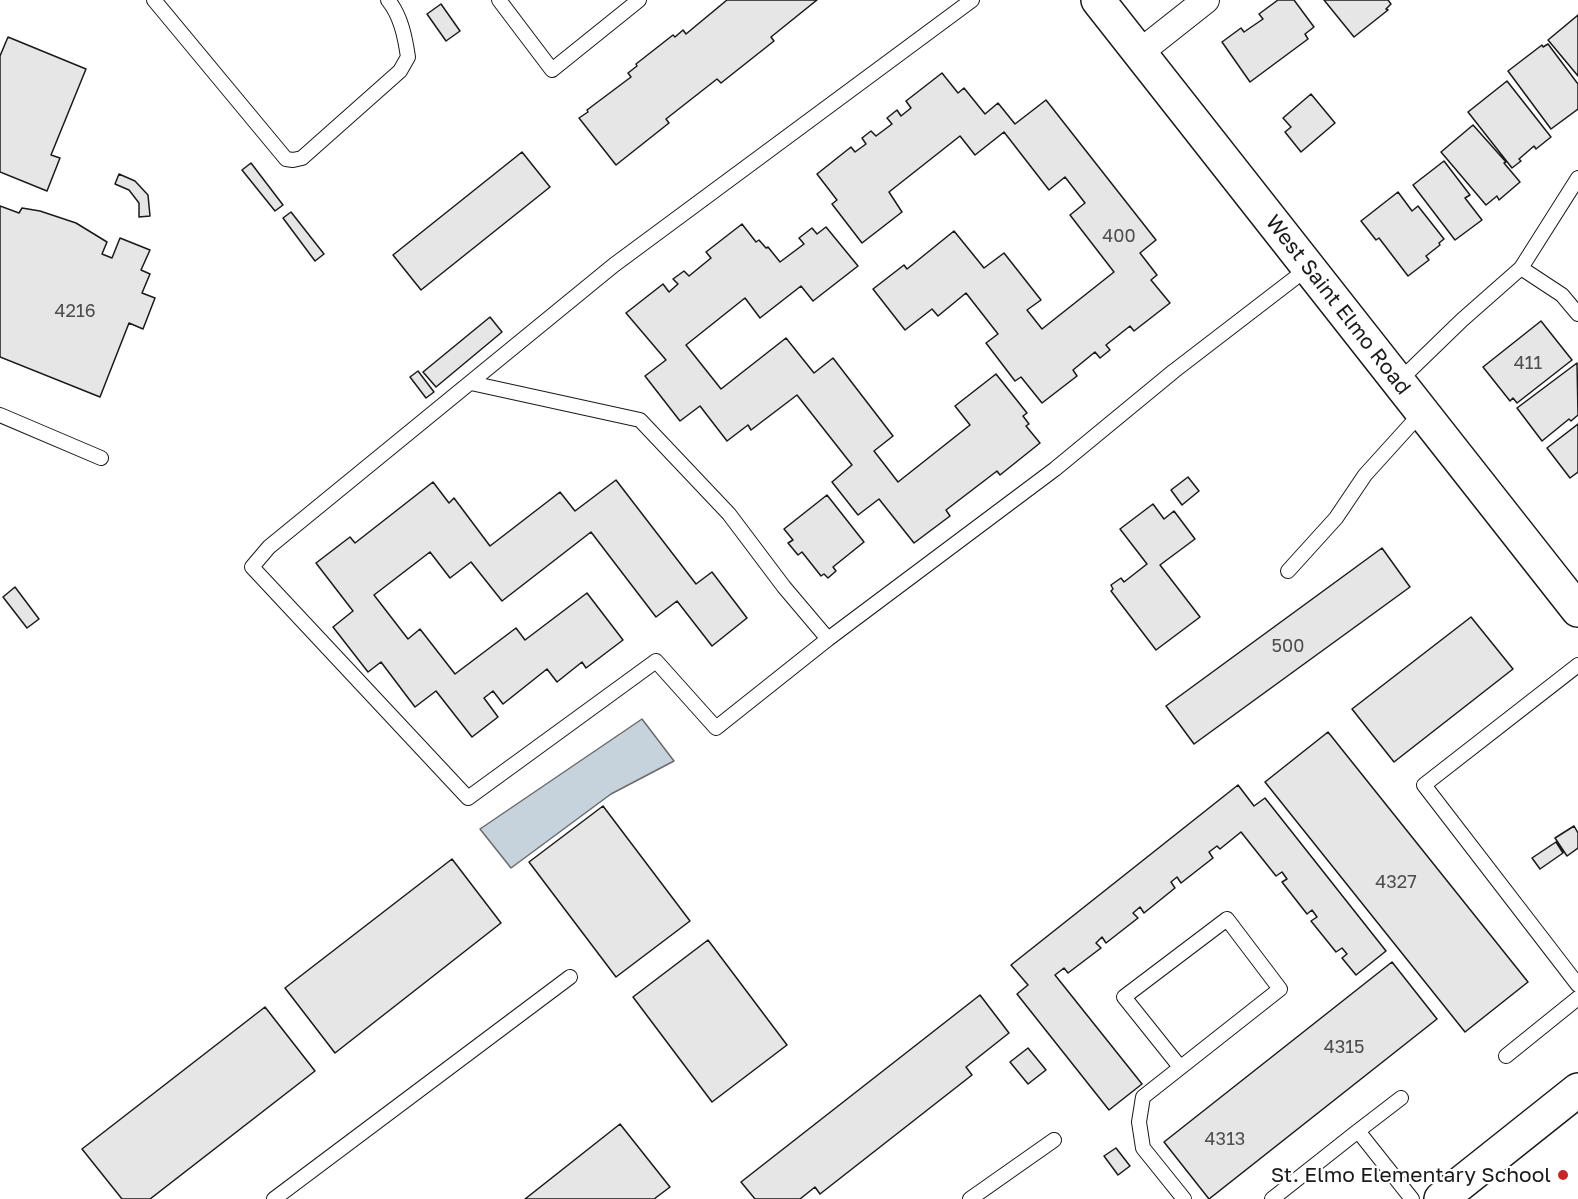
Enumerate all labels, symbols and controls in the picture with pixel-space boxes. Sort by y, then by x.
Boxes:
street label: West Saint Elmo Road [1260,210,1416,400]
house number: 400 [1102,225,1136,247]
house number: 4216 [54,300,96,322]
house number: 411 [1514,352,1542,374]
house number: 500 [1272,635,1304,657]
house number: 4327 [1375,871,1417,893]
house number: 4315 [1324,1036,1364,1058]
house number: 4313 [1205,1128,1245,1150]
place label: St. Elmo Elementary School [1271,1162,1551,1188]
marker: St. Elmo Elementary School [1556,1168,1570,1182]

